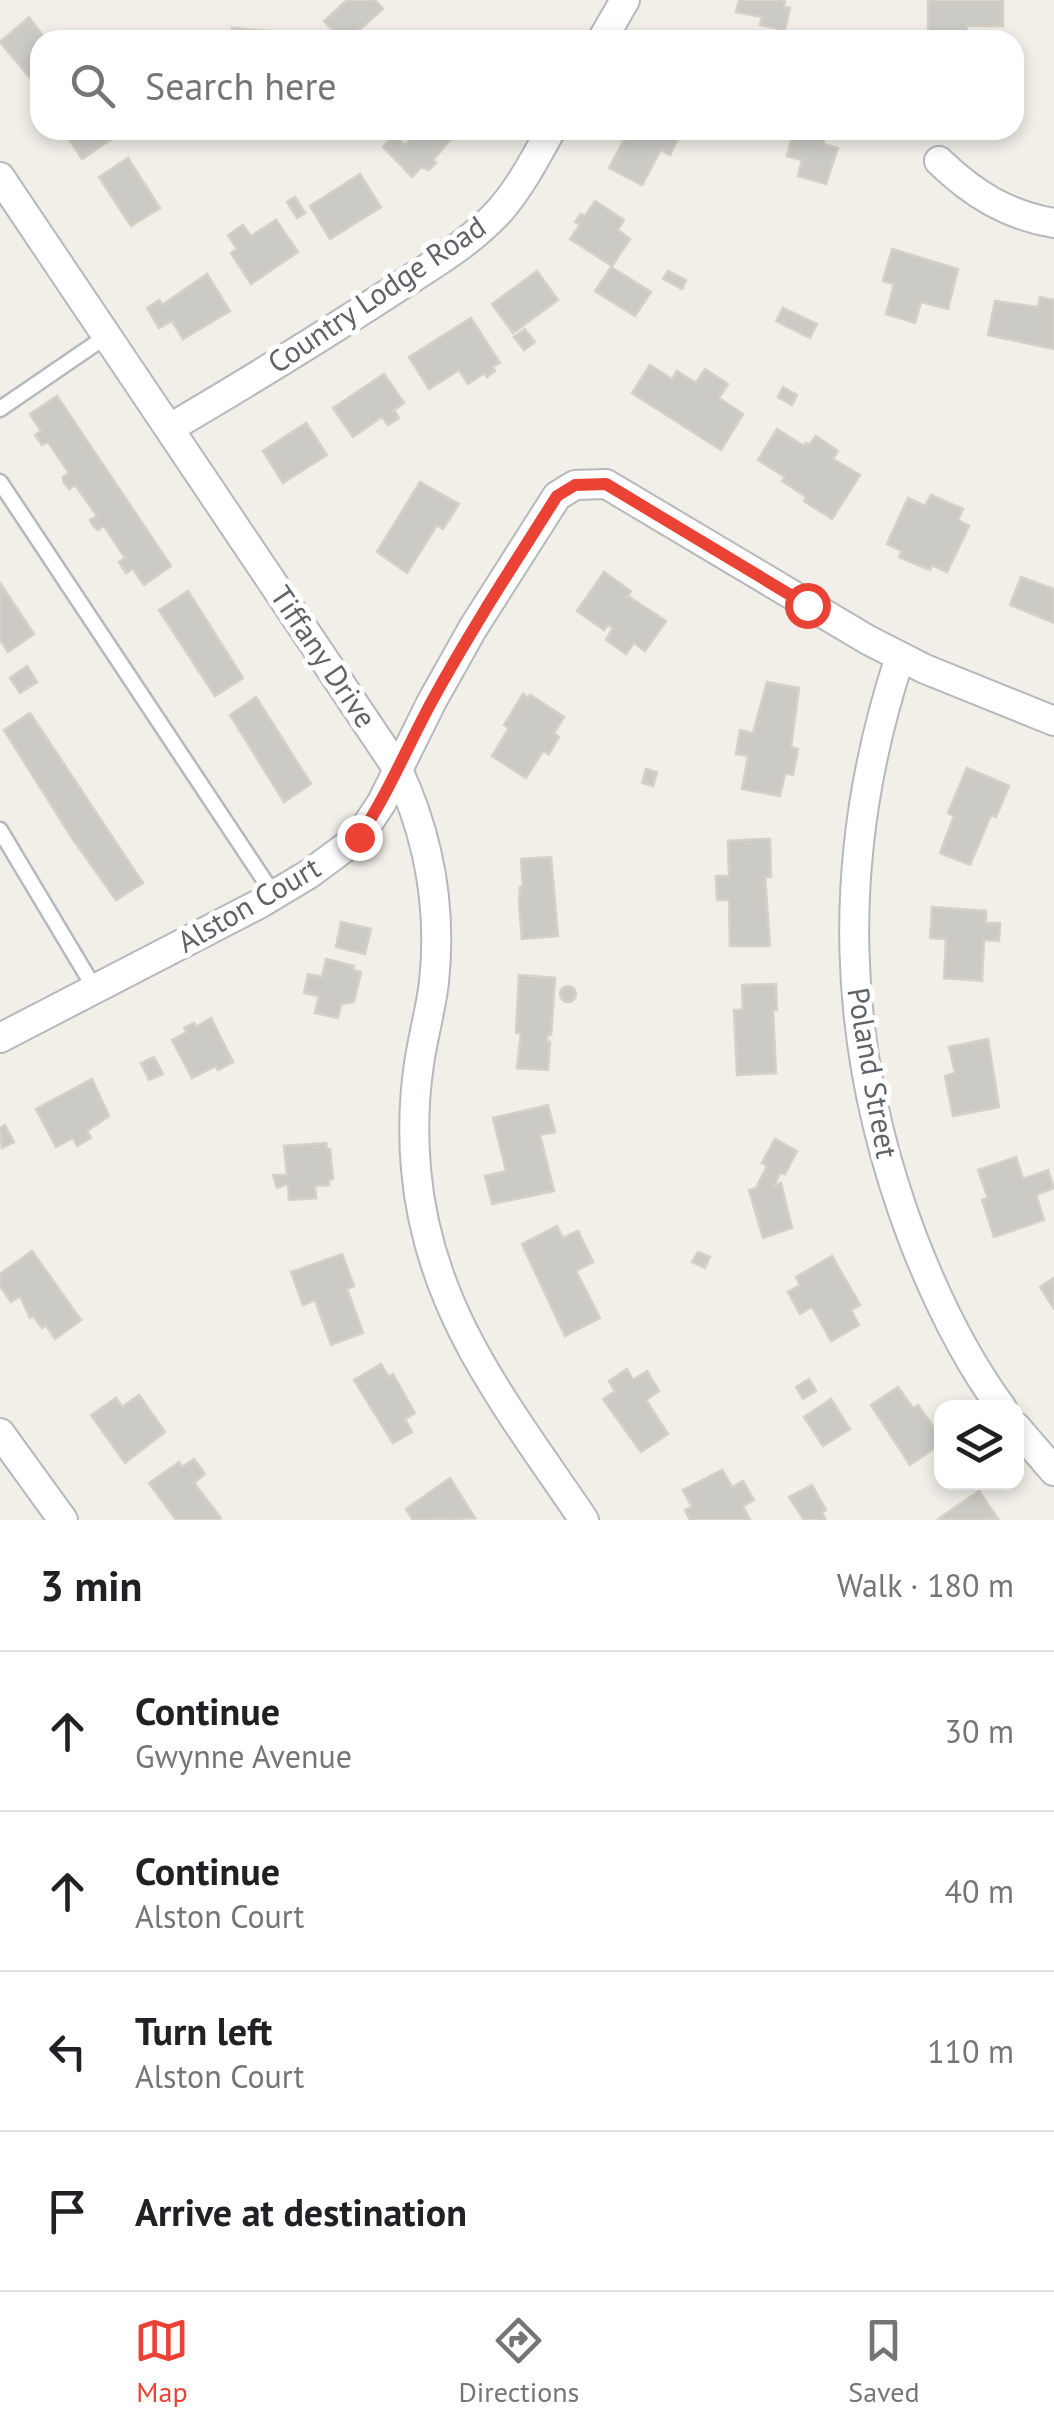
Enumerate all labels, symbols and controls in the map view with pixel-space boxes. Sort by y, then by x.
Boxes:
search box [30,30,1024,140]
icon: search [65,58,120,113]
text: Search here [145,61,337,110]
street label: Country Lodge Road [260,206,493,381]
street label: Tiffany Drive [262,578,386,735]
route start [785,583,831,629]
route end [337,815,383,861]
street label: Alston Court [170,847,327,960]
street label: Poland Street [839,984,908,1161]
map controls [934,1400,1024,1490]
button: layers [934,1400,1024,1490]
text: 3 min [40,1558,142,1613]
text: Walk · 180 m [837,1564,1014,1606]
text: Continue [135,1686,280,1735]
icon: ahead [40,1704,95,1759]
text: 30 m [945,1710,1014,1752]
text: Gwynne Avenue [135,1735,352,1777]
text: Continue [135,1846,280,1895]
icon: ahead [40,1864,95,1919]
text: 40 m [945,1870,1014,1912]
text: Alston Court [135,1895,304,1937]
text: Turn left [135,2006,272,2055]
icon: left [40,2024,95,2079]
text: 110 m [927,2030,1014,2072]
text: Alston Court [135,2055,304,2097]
icon: arrive [40,2184,95,2239]
text: Arrive at destination [135,2187,467,2236]
tab: Map [134,2313,189,2410]
tab: Directions [458,2313,579,2410]
tab: Saved [848,2313,920,2410]

